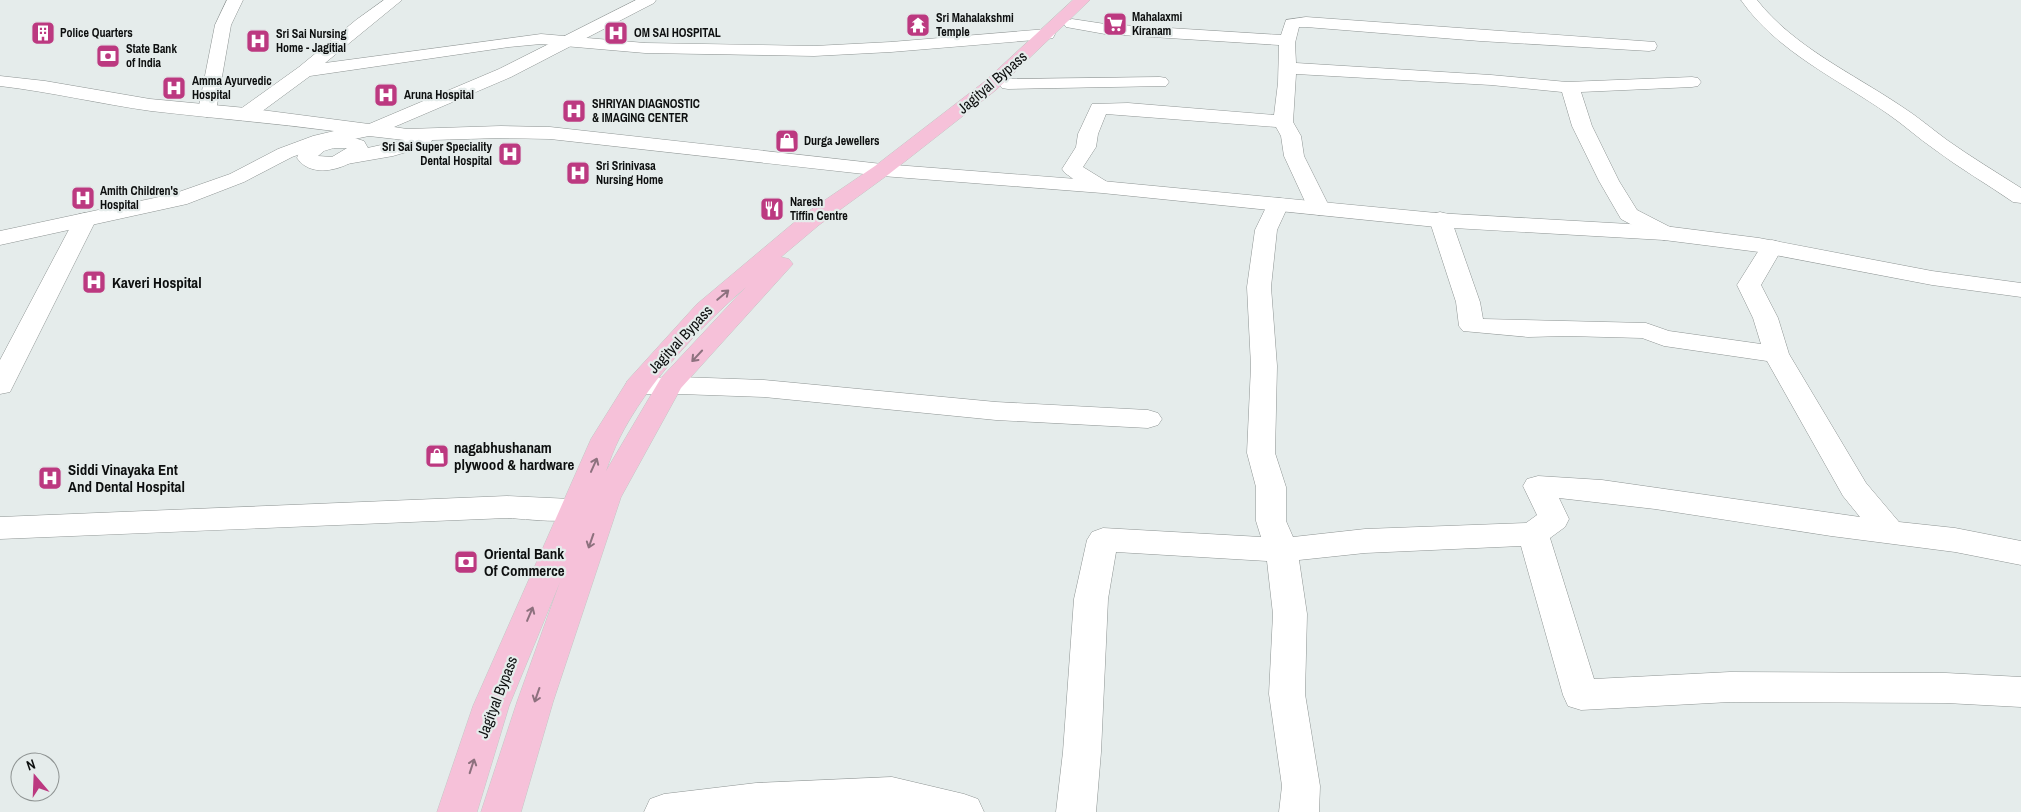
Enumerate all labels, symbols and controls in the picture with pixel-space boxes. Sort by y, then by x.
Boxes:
place label: Mahalaxmi Kiranam [1132,9,1183,39]
place label: Sri Mahalakshmi Temple [936,10,1014,40]
supermarket icon: Mahalaxmi Kiranam [1102,11,1128,37]
temple icon: Sri Mahalakshmi Temple [905,12,931,38]
building icon: Police Quarters [30,20,56,46]
hospital icon: OM SAI HOSPITAL [603,20,629,46]
place label: Police Quarters [60,25,133,41]
place label: OM SAI HOSPITAL [634,25,721,41]
place label: Sri Sai Nursing Home - Jagitial [276,26,347,56]
hospital icon: Sri Sai Nursing Home - Jagitial [245,28,271,54]
place label: State Bank of India [126,41,177,71]
bank icon: State Bank of India [95,43,121,69]
street label: Jagityal Bypass [953,46,1031,118]
place label: Amma Ayurvedic Hospital [192,73,272,103]
hospital icon: Amma Ayurvedic Hospital [161,75,187,101]
hospital icon: Aruna Hospital [373,82,399,108]
place label: Aruna Hospital [404,87,474,103]
place label: SHRIYAN DIAGNOSTIC & IMAGING CENTER [592,96,700,126]
hospital icon: SHRIYAN DIAGNOSTIC & IMAGING CENTER [561,98,587,124]
shop icon: Durga Jewellers [774,128,800,154]
place label: Durga Jewellers [804,133,880,149]
place label: Sri Sai Super Speciality Dental Hospital [382,139,493,169]
hospital icon: Sri Sai Super Speciality Dental Hospital [497,141,523,167]
place label: Sri Srinivasa Nursing Home [596,158,664,188]
hospital icon: Sri Srinivasa Nursing Home [565,160,591,186]
place label: Amith Children's Hospital [100,183,179,213]
hospital icon: Amith Children's Hospital [70,185,96,211]
place label: Naresh Tiffin Centre [790,194,848,224]
restaurant icon: Naresh Tiffin Centre [759,196,785,222]
hospital icon: Kaveri Hospital [81,269,107,295]
place label: Kaveri Hospital [112,272,202,293]
one-way arrow [716,289,729,300]
street label: Jagityal Bypass [643,300,717,378]
one-way arrow [691,350,703,363]
place label: nagabhushanam plywood & hardware [454,437,574,475]
shop icon: nagabhushanam plywood & hardware [424,443,450,469]
one-way arrow [590,458,600,473]
place label: Siddi Vinayaka Ent And Dental Hospital [68,459,185,497]
hospital icon: Siddi Vinayaka Ent And Dental Hospital [37,465,63,491]
one-way arrow [586,533,595,549]
place label: Oriental Bank Of Commerce [484,543,565,581]
bank icon: Oriental Bank Of Commerce [453,549,479,575]
one-way arrow [526,607,536,622]
street label: Jagityal Bypass [472,653,522,741]
one-way arrow [532,687,542,703]
north arrow [10,752,60,802]
text: N [24,755,38,775]
one-way arrow [468,758,478,774]

